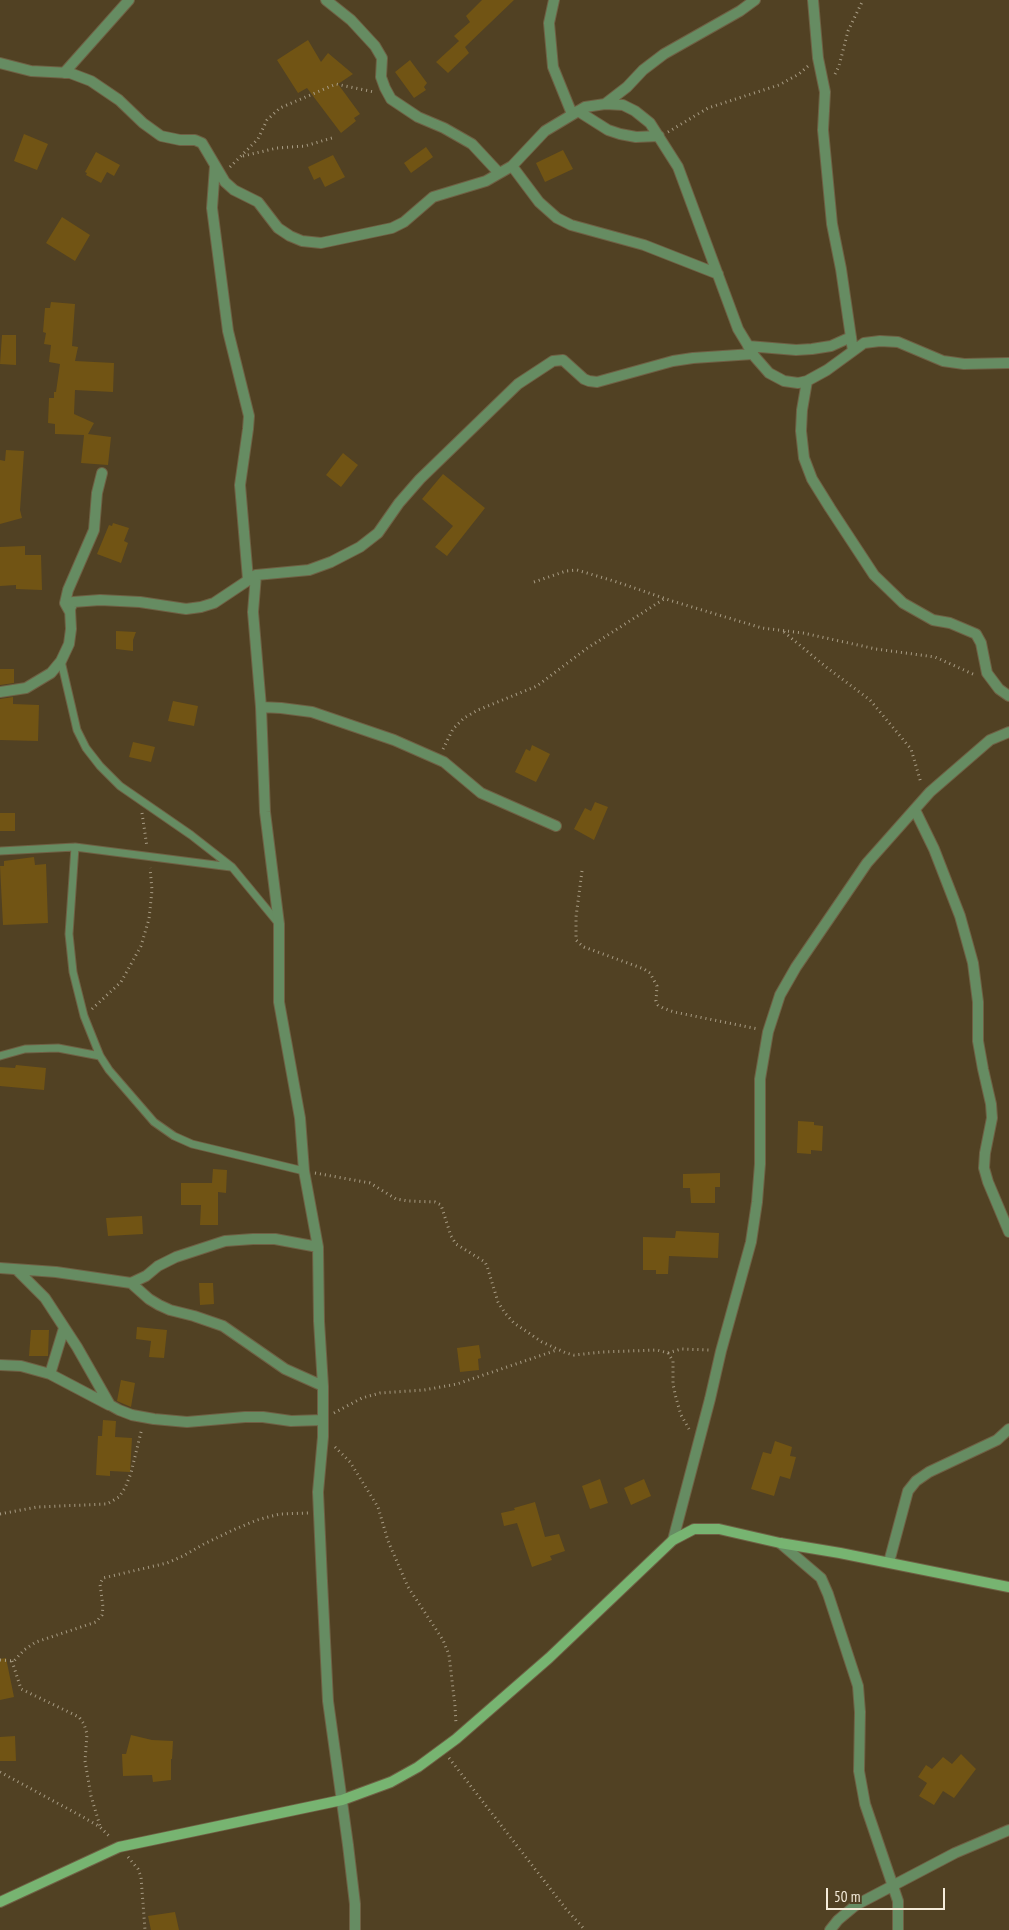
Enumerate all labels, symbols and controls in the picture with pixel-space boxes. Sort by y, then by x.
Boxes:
scale bar [829,1878,948,1910]
text: 50 m [834,1887,860,1906]

